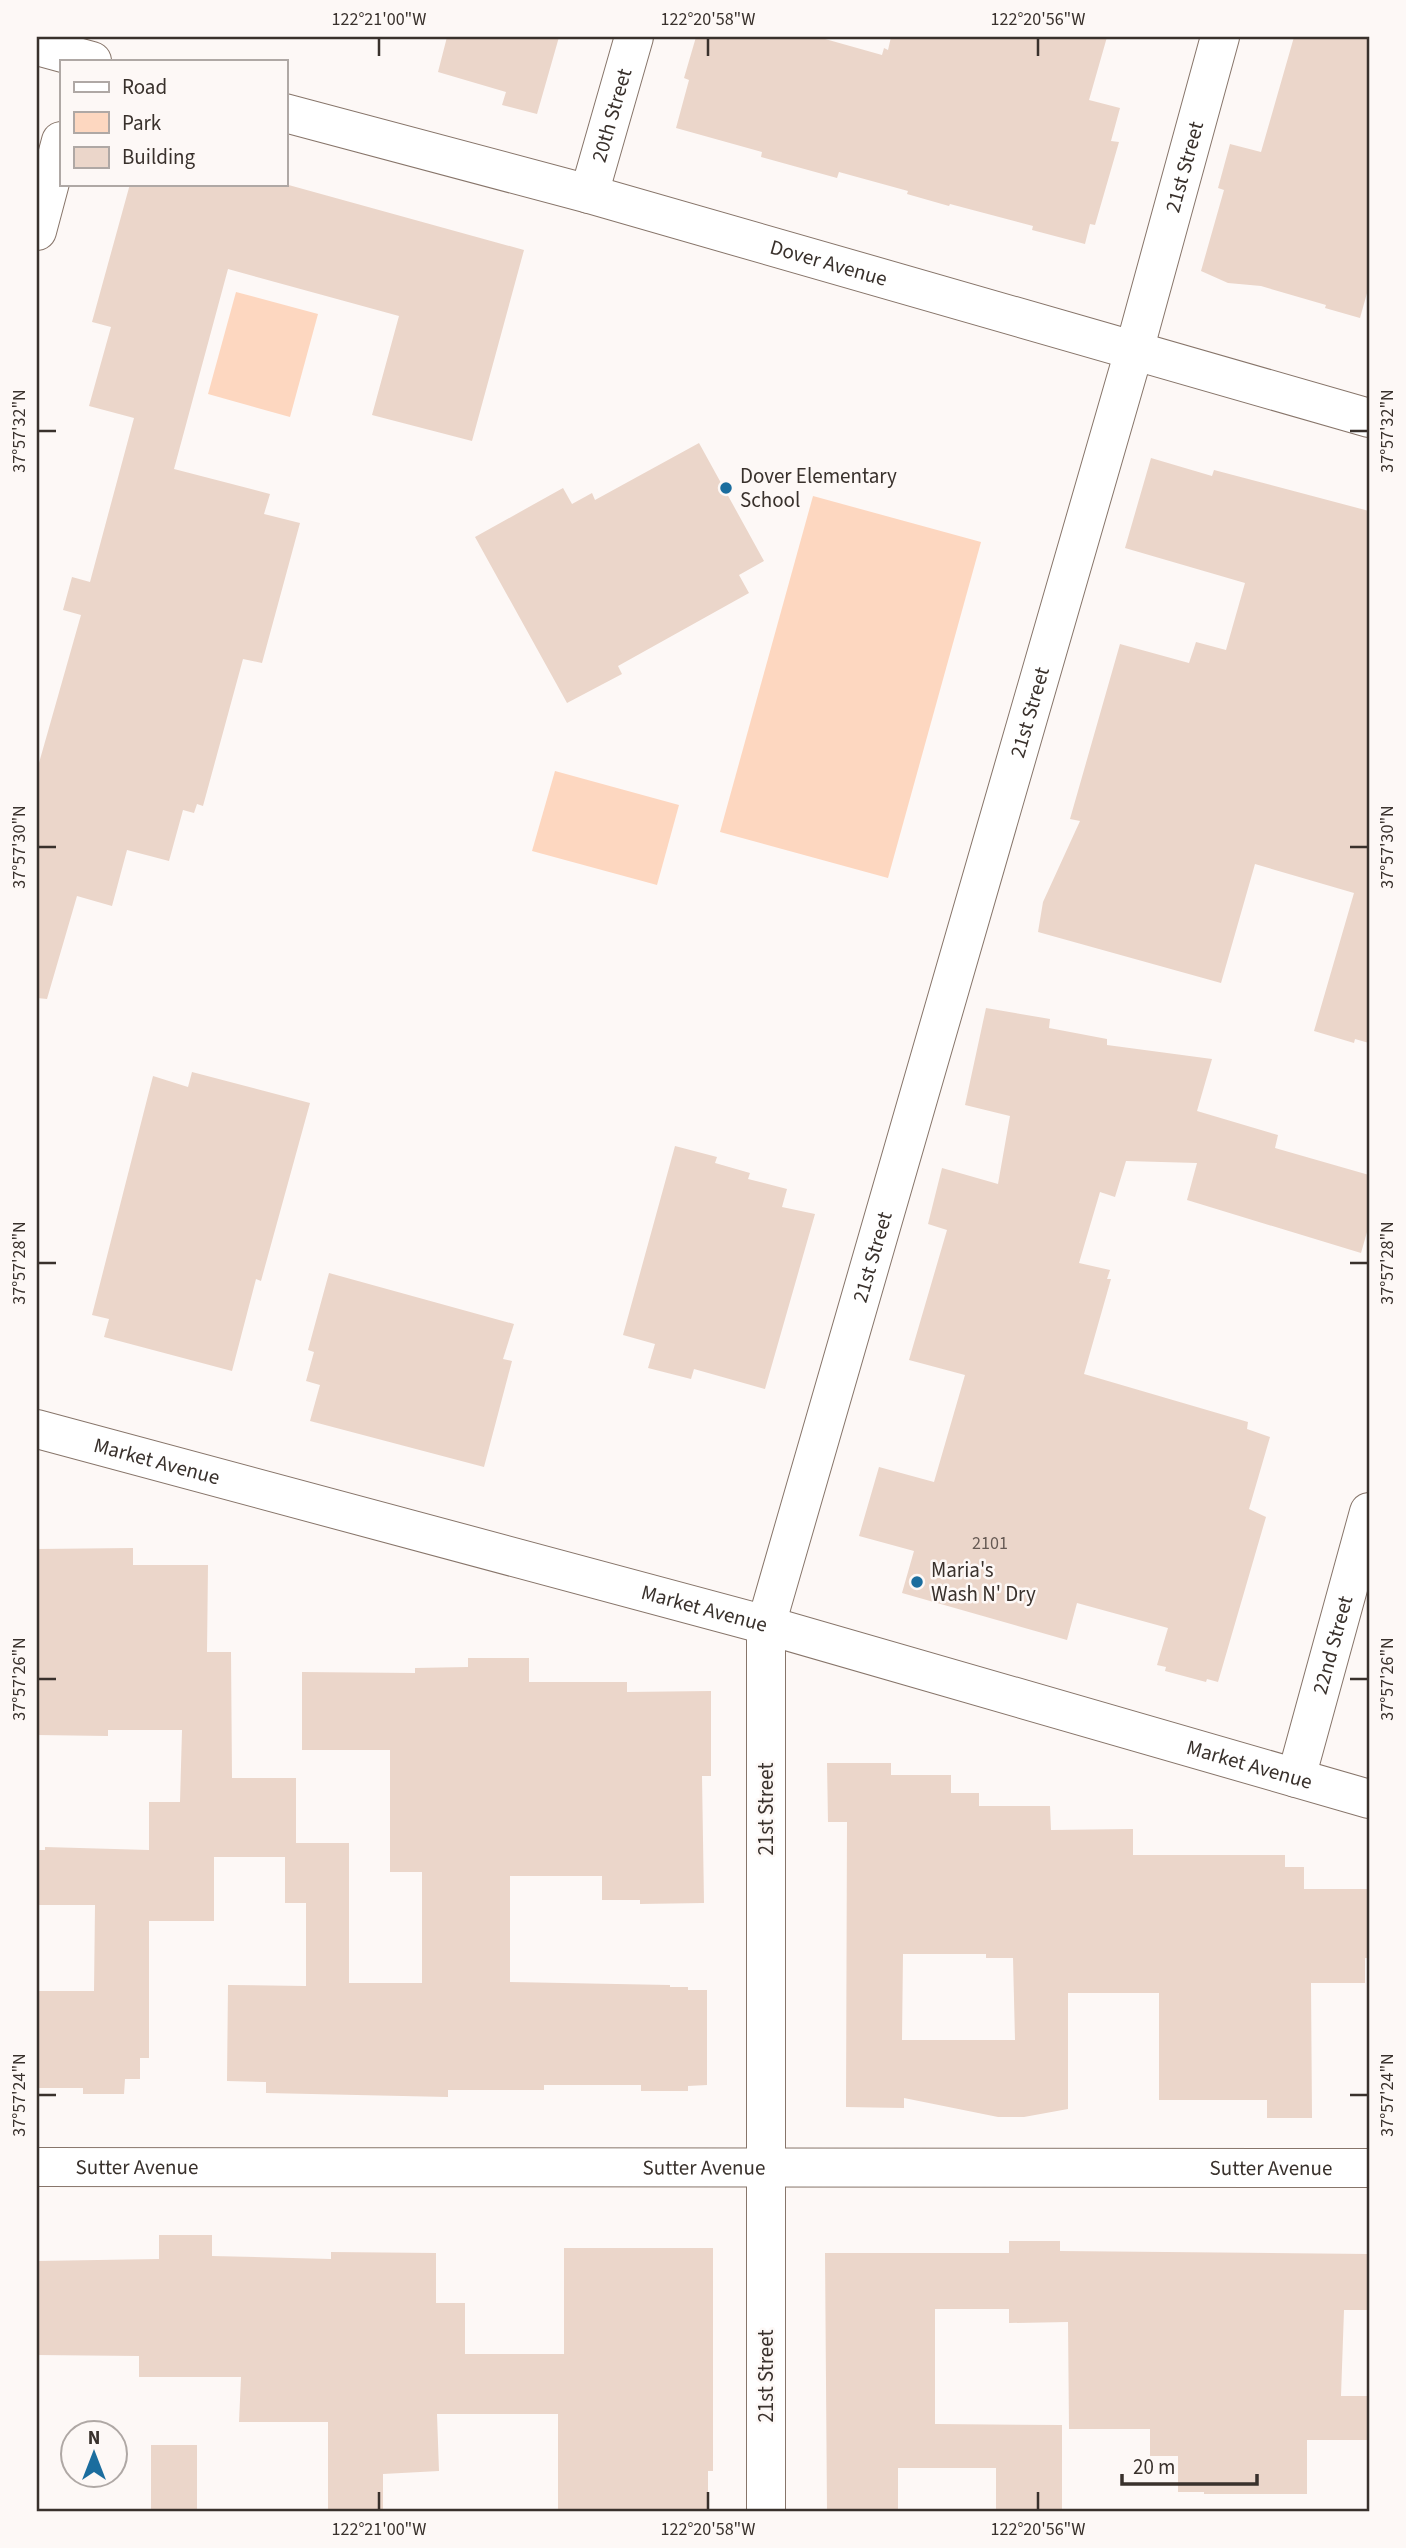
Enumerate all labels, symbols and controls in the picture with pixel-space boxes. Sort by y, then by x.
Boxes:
text: 122°21'00"W [332,7,426,32]
text: 122°20'58"W [661,7,755,32]
text: 122°20'56"W [991,7,1085,32]
legend [60,60,287,186]
street label: 20th Street [584,65,639,166]
text: Road [122,72,167,102]
text: Park [122,108,162,138]
street label: 21st Street [1158,118,1211,216]
text: Building [122,142,196,172]
street label: Dover Avenue [767,232,891,294]
text: 37°57'32"N [7,389,32,473]
text: 37°57'32"N [1375,389,1400,473]
place label: Dover Elementary School [740,461,897,515]
marker: Dover Elementary School [718,480,734,496]
street label: 21st Street [1002,663,1057,761]
text: 37°57'30"N [7,805,32,889]
text: 37°57'30"N [1375,805,1400,889]
street label: 21st Street [845,1208,900,1306]
text: 37°57'28"N [7,1221,32,1305]
text: 37°57'28"N [1375,1221,1400,1305]
street label: Market Avenue [90,1430,223,1492]
house number: 2101 [972,1531,1008,1556]
place label: Maria's Wash N' Dry [931,1555,1036,1609]
marker: Maria's Wash N' Dry [909,1574,925,1590]
street label: Market Avenue [638,1577,771,1640]
street label: 22nd Street [1305,1592,1360,1698]
text: 37°57'26"N [7,1637,32,1721]
text: 37°57'26"N [1375,1637,1400,1721]
street label: Market Avenue [1183,1732,1316,1797]
street label: 21st Street [751,1762,781,1856]
text: 37°57'24"N [7,2053,32,2137]
text: 37°57'24"N [1375,2053,1400,2137]
street label: Sutter Avenue [76,2152,198,2182]
street label: Sutter Avenue [643,2152,765,2183]
street label: Sutter Avenue [1210,2153,1332,2183]
street label: 21st Street [751,2329,781,2423]
north arrow [60,2418,130,2488]
text: N [88,2425,100,2452]
scale bar [1122,2443,1257,2487]
text: 20 m [1133,2452,1175,2482]
text: 122°21'00"W [332,2517,426,2542]
text: 122°20'58"W [661,2517,755,2542]
text: 122°20'56"W [991,2517,1085,2542]

